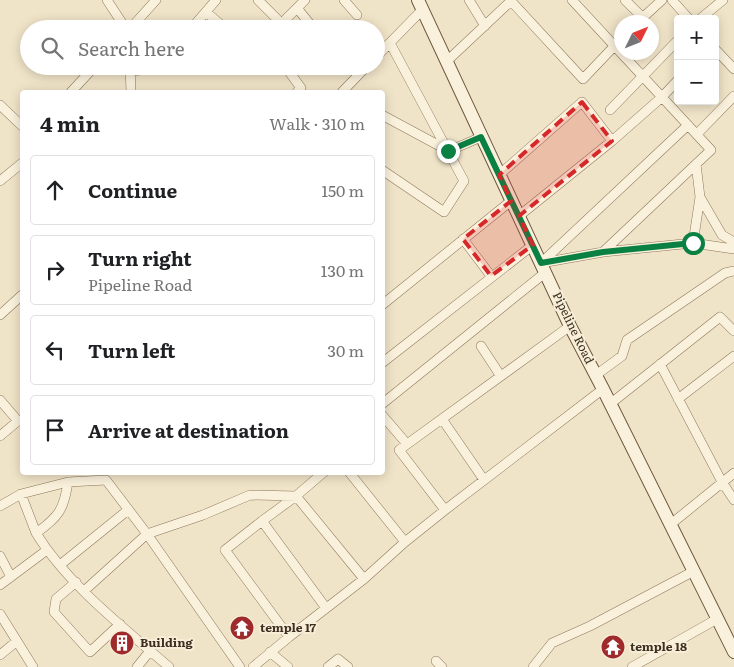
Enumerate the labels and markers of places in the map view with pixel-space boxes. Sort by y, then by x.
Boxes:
temple icon: temple 17 [229,615,255,641]
place label: temple 17 [260,618,317,636]
building icon: Building [109,630,135,656]
place label: Building [140,633,194,651]
temple icon: temple 18 [600,634,626,660]
place label: temple 18 [630,637,687,655]

